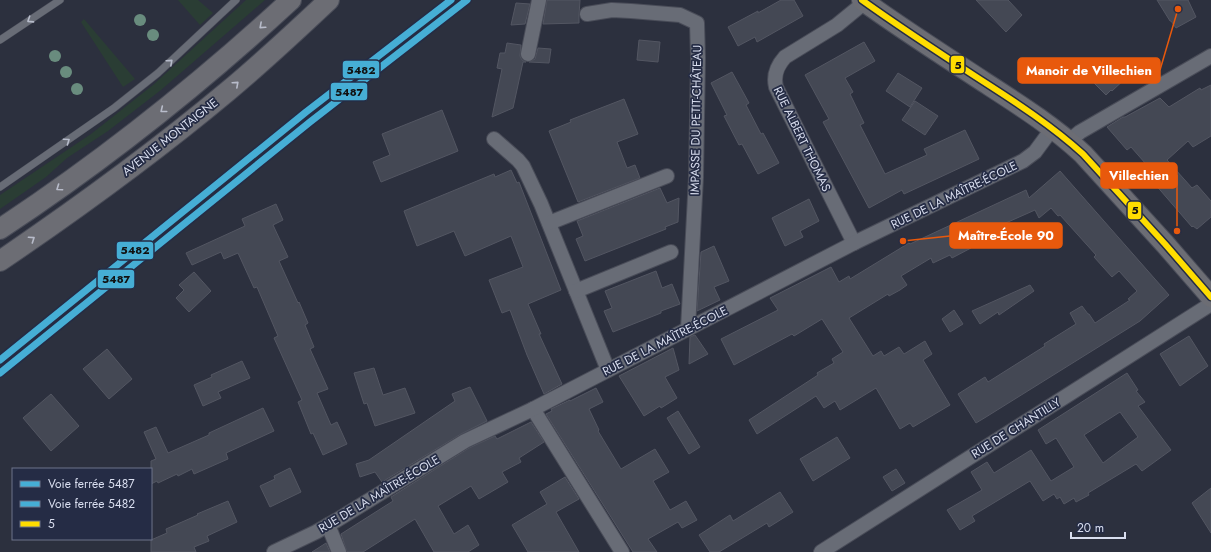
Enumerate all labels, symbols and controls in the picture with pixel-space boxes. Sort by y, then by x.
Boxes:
one-way arrow [28,15,35,22]
one-way arrow [259,22,267,29]
street label: IMPASSE DU PETIT-CHÂTEAU [686,45,706,195]
line badge: 5 [950,55,965,74]
text: 5 [954,57,962,73]
callout: Manoir de Villechien [1018,58,1160,83]
one-way arrow [165,60,173,67]
line badge: 5482 [342,60,380,79]
text: Manoir de Villechien [1026,61,1152,80]
text: 5482 [347,62,375,78]
one-way arrow [231,81,239,89]
line badge: 5487 [330,82,368,101]
street label: RUE ALBERT THOMAS [769,83,835,195]
text: 5487 [335,84,363,100]
street label: AVENUE MONTAIGNE [118,94,222,180]
one-way arrow [160,105,167,112]
one-way arrow [63,138,70,146]
street label: RUE DE LA MAÎTRE-ÉCOLE [888,157,1020,233]
callout: Villechien [1101,163,1177,188]
text: Villechien [1108,166,1169,185]
one-way arrow [56,183,63,191]
line badge: 5 [1127,201,1142,220]
text: 5 [1131,202,1139,218]
callout: Maître-École 90 [950,223,1062,248]
text: Maître-École 90 [958,226,1054,245]
one-way arrow [28,236,35,244]
line badge: 5482 [116,241,154,260]
text: 5482 [121,242,149,258]
line badge: 5487 [97,269,135,289]
text: 5487 [102,271,130,287]
street label: RUE DE LA MAÎTRE-ÉCOLE [599,302,731,380]
street label: RUE DE CHANTILLY [968,393,1064,463]
street label: RUE DE LA MAÎTRE-ÉCOLE [315,451,443,537]
legend [12,468,152,540]
text: Voie ferrée 5487 [48,475,135,493]
text: Voie ferrée 5482 [48,495,135,513]
scale bar [1071,514,1125,540]
text: 5 [48,515,55,533]
text: 20 m [1077,519,1104,537]

